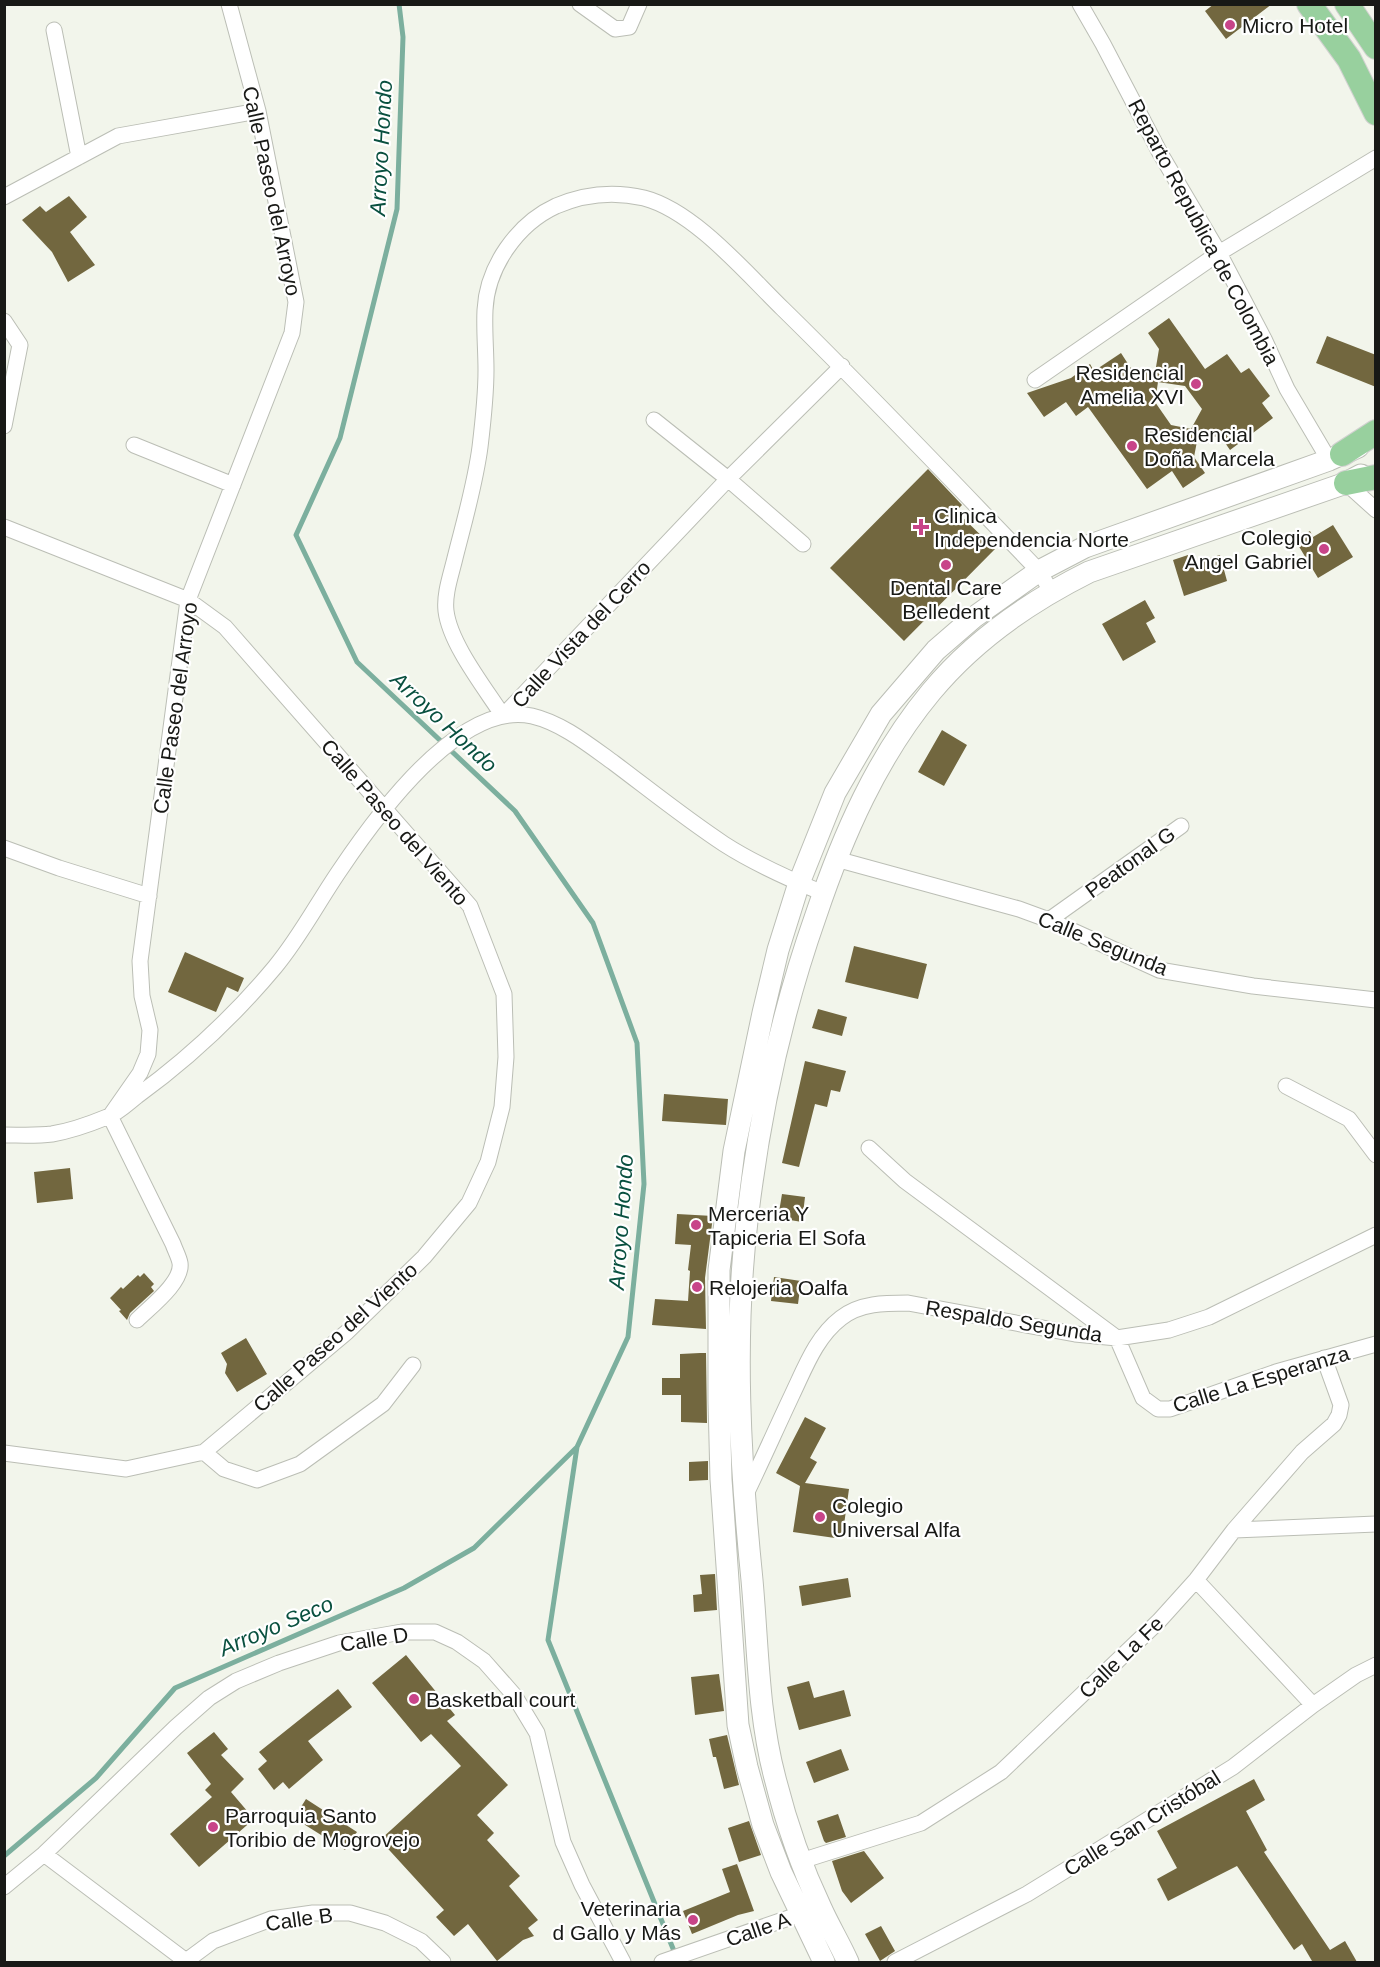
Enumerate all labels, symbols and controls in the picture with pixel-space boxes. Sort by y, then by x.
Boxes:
place label: Micro Hotel [1242,14,1348,37]
marker: Micro Hotel [1223,18,1237,32]
water label: Arroyo Hondo [365,80,397,218]
street label: Calle Paseo del Arroyo [239,84,305,298]
street label: Reparto Republica de Colombia [1124,95,1284,369]
place label: Residencial Amelia XVI [1075,361,1184,408]
marker: Residencial Amelia XVI [1189,377,1203,391]
place label: Residencial Doña Marcela [1144,423,1275,470]
marker: Residencial Doña Marcela [1125,439,1139,453]
place label: Clinica Independencia Norte [934,504,1129,551]
marker: Clinica Independencia Norte [912,518,930,536]
place label: Colegio Angel Gabriel [1185,526,1312,573]
marker: Colegio Angel Gabriel [1317,542,1331,556]
street label: Calle Vista del Cerro [507,556,655,712]
marker: Dental Care Belledent [939,558,953,572]
place label: Dental Care Belledent [890,576,1002,623]
street label: Calle Paseo del Arroyo [149,601,201,815]
water label: Arroyo Hondo [384,665,502,777]
street label: Calle Paseo del Viento [317,734,473,910]
street label: Peatonal G [1081,822,1179,902]
street label: Calle Segunda [1035,907,1171,980]
water label: Arroyo Hondo [604,1153,638,1293]
place label: Merceria Y Tapiceria El Sofa [708,1202,866,1249]
marker: Merceria Y Tapiceria El Sofa [689,1218,703,1232]
street label: Calle Paseo del Viento [248,1257,422,1417]
place label: Relojeria Oalfa [709,1276,848,1299]
marker: Relojeria Oalfa [690,1280,704,1294]
street label: Respaldo Segunda [924,1296,1104,1346]
street label: Calle La Esperanza [1170,1341,1352,1417]
place label: Colegio Universal Alfa [832,1494,961,1541]
marker: Colegio Universal Alfa [813,1510,827,1524]
water label: Arroyo Seco [214,1591,337,1662]
street label: Calle La Fe [1074,1611,1168,1703]
street label: Calle D [338,1622,410,1656]
place label: Basketball court [426,1688,576,1711]
marker: Basketball court [407,1692,421,1706]
street label: Calle San Cristóbal [1060,1766,1224,1880]
place label: Parroquia Santo Toribio de Mogrovejo [225,1804,420,1851]
marker: Parroquia Santo Toribio de Mogrovejo [206,1820,220,1834]
place label: Veterinaria d Gallo y Más [553,1897,681,1944]
street label: Calle B [264,1903,334,1935]
street label: Calle A [723,1907,793,1951]
marker: Veterinaria d Gallo y Más [686,1913,700,1927]

